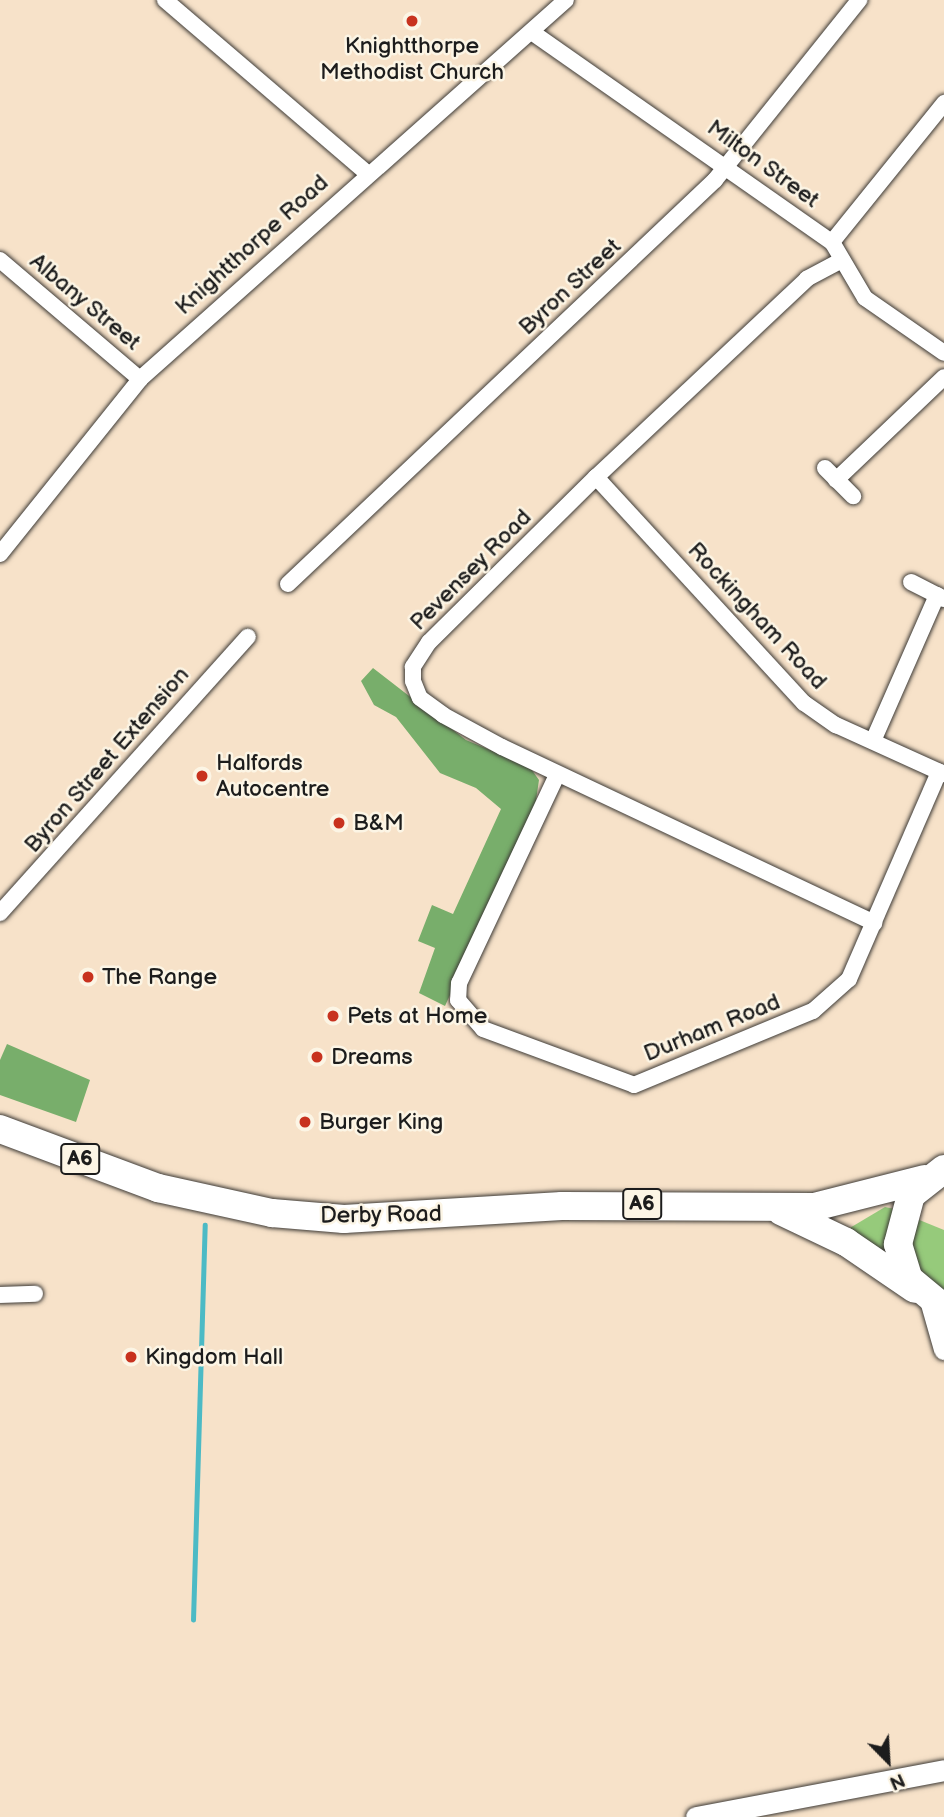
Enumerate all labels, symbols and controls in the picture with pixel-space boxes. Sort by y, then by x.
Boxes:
marker: Knightthorpe Methodist Church [404,13,420,29]
place label: Knightthorpe Methodist Church [320,32,504,86]
street label: Milton Street [701,114,825,214]
street label: Knightthorpe Road [170,169,334,321]
street label: Byron Street [513,233,627,341]
street label: Albany Street [23,247,147,357]
street label: Pevensey Road [404,503,538,637]
street label: Rockingham Road [682,537,832,695]
street label: Byron Street Extension [19,661,195,859]
place label: Halfords Autocentre [216,749,329,803]
marker: Halfords Autocentre [194,768,210,784]
place label: B&M [353,809,404,837]
marker: B&M [331,815,347,831]
place label: The Range [102,963,217,991]
marker: The Range [80,969,96,985]
street label: Durham Road [640,988,784,1068]
place label: Pets at Home [347,1002,487,1030]
marker: Pets at Home [325,1008,341,1024]
place label: Dreams [331,1043,413,1071]
marker: Dreams [309,1049,325,1065]
place label: Burger King [319,1108,443,1136]
marker: Burger King [297,1114,313,1130]
road number: A6 [59,1142,101,1176]
road number: A6 [621,1186,663,1222]
street label: Derby Road [319,1200,443,1230]
place label: Kingdom Hall [145,1343,283,1371]
marker: Kingdom Hall [123,1349,139,1365]
north arrow [853,1726,923,1796]
text: N [886,1767,908,1794]

